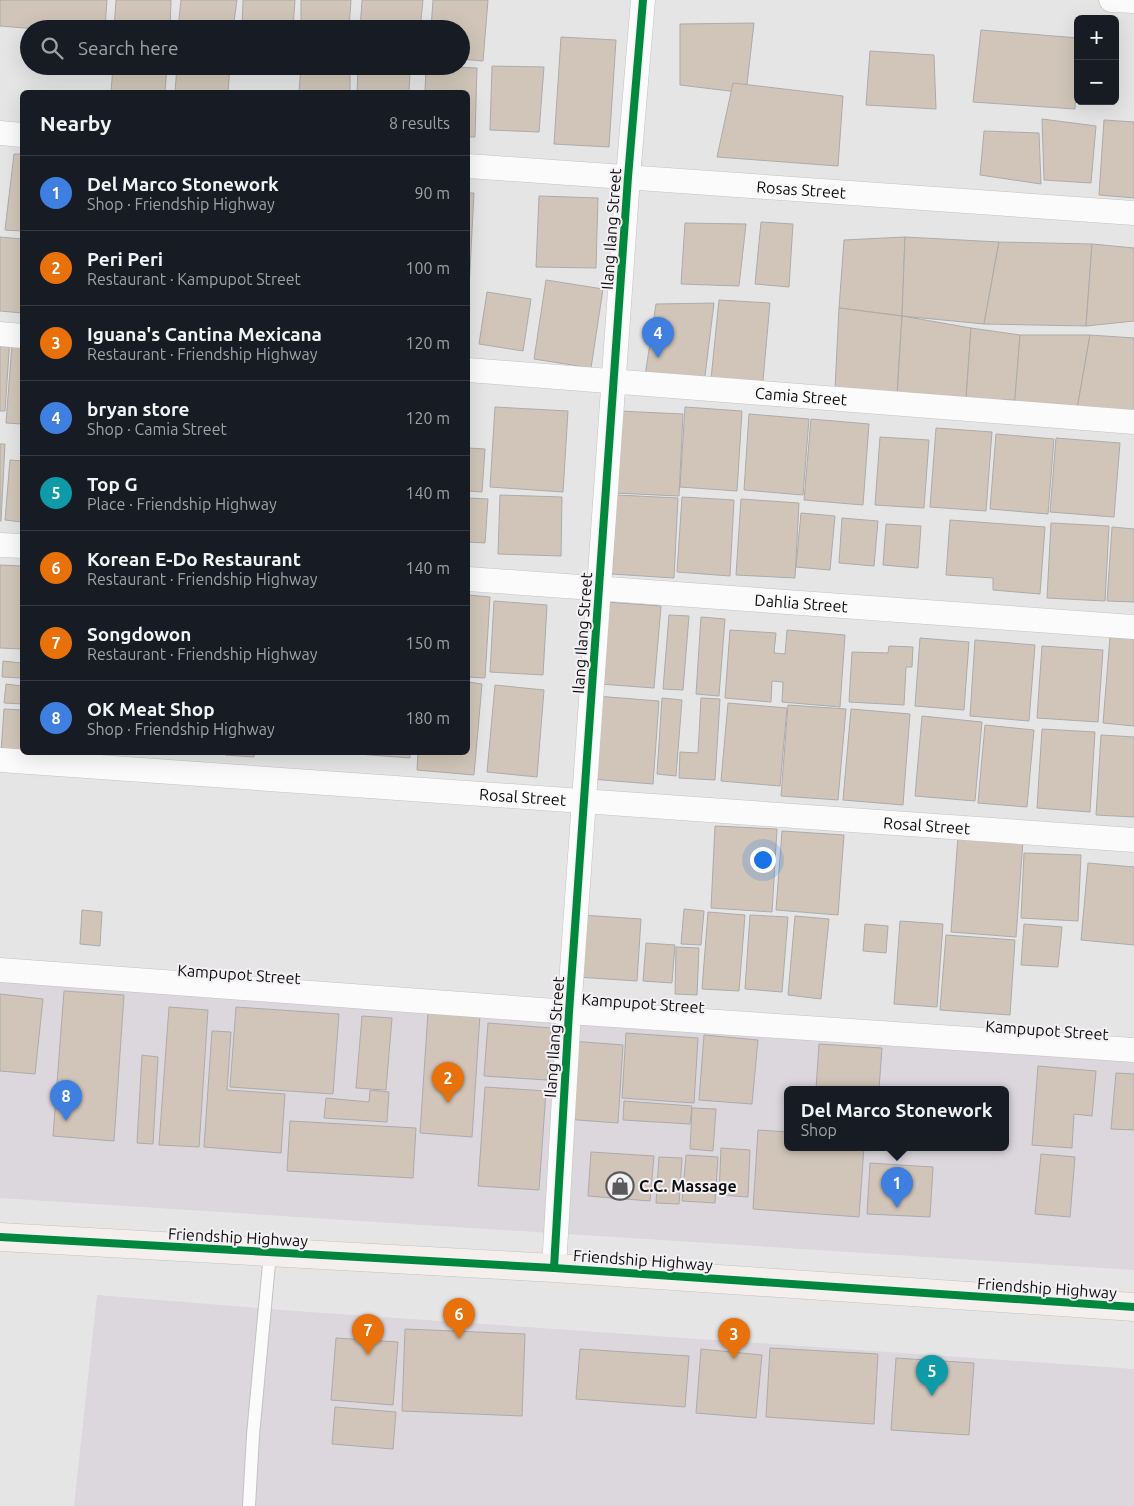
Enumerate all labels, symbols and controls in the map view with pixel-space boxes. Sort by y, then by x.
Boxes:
map controls [1074,15,1119,105]
button: + [1074,15,1119,60]
search box [20,20,470,75]
icon: search [38,34,66,62]
text: Search here [78,37,178,59]
button: − [1074,60,1119,105]
text: Nearby [40,111,111,135]
text: 8 results [389,114,450,132]
street label: Ilang Ilang Street [598,167,624,290]
text: Del Marco Stonework [87,173,279,195]
street label: Rosas Street [756,177,847,202]
text: 1 [51,184,61,202]
text: 90 m [414,184,450,202]
text: Shop · Friendship Highway [87,195,275,213]
text: Peri Peri [87,248,163,270]
text: 2 [51,259,61,277]
text: 100 m [405,259,450,277]
text: Restaurant · Kampupot Street [87,270,301,288]
pin: 4 [642,317,674,358]
text: Iguana's Cantina Mexicana [87,323,322,345]
text: 3 [51,334,61,352]
text: 120 m [405,334,450,352]
text: Restaurant · Friendship Highway [87,345,317,363]
street label: Camia Street [754,383,848,409]
text: bryan store [87,398,190,420]
text: 4 [51,409,61,427]
text: 120 m [405,409,450,427]
text: Shop · Camia Street [87,420,227,438]
text: Top G [87,473,138,495]
text: 5 [51,484,61,502]
text: 140 m [405,484,450,502]
text: Place · Friendship Highway [87,495,277,513]
text: Korean E-Do Restaurant [87,548,301,570]
text: 6 [51,559,61,577]
text: 140 m [405,559,450,577]
text: Restaurant · Friendship Highway [87,570,317,588]
street label: Ilang Ilang Street [569,571,595,694]
street label: Dahlia Street [754,591,849,615]
text: Songdowon [87,623,191,645]
text: 7 [51,634,61,652]
text: 150 m [405,634,450,652]
text: Restaurant · Friendship Highway [87,645,317,663]
text: OK Meat Shop [87,698,215,720]
text: 8 [51,709,61,727]
text: 180 m [405,709,450,727]
text: Shop · Friendship Highway [87,720,275,738]
street label: Rosal Street [479,785,567,809]
street label: Rosal Street [883,813,971,837]
your location [750,847,776,873]
street label: Kampupot Street [177,961,302,987]
street label: Ilang Ilang Street [541,975,567,1098]
street label: Kampupot Street [581,990,706,1016]
street label: Kampupot Street [985,1017,1110,1043]
pin: 2 [432,1062,464,1103]
pin: 8 [50,1080,82,1121]
popup [784,1086,1009,1151]
text: Del Marco Stonework [801,1099,992,1121]
text: Shop [801,1121,837,1139]
pin: 1 [881,1167,913,1208]
shop icon: C.C. Massage [605,1171,635,1201]
place label: C.C. Massage [639,1177,737,1195]
street label: Friendship Highway [168,1224,309,1250]
street label: Friendship Highway [572,1246,714,1274]
street label: Friendship Highway [976,1274,1118,1302]
pin: 6 [443,1298,475,1339]
pin: 7 [352,1314,384,1355]
pin: 3 [718,1318,750,1359]
pin: 5 [916,1355,948,1396]

